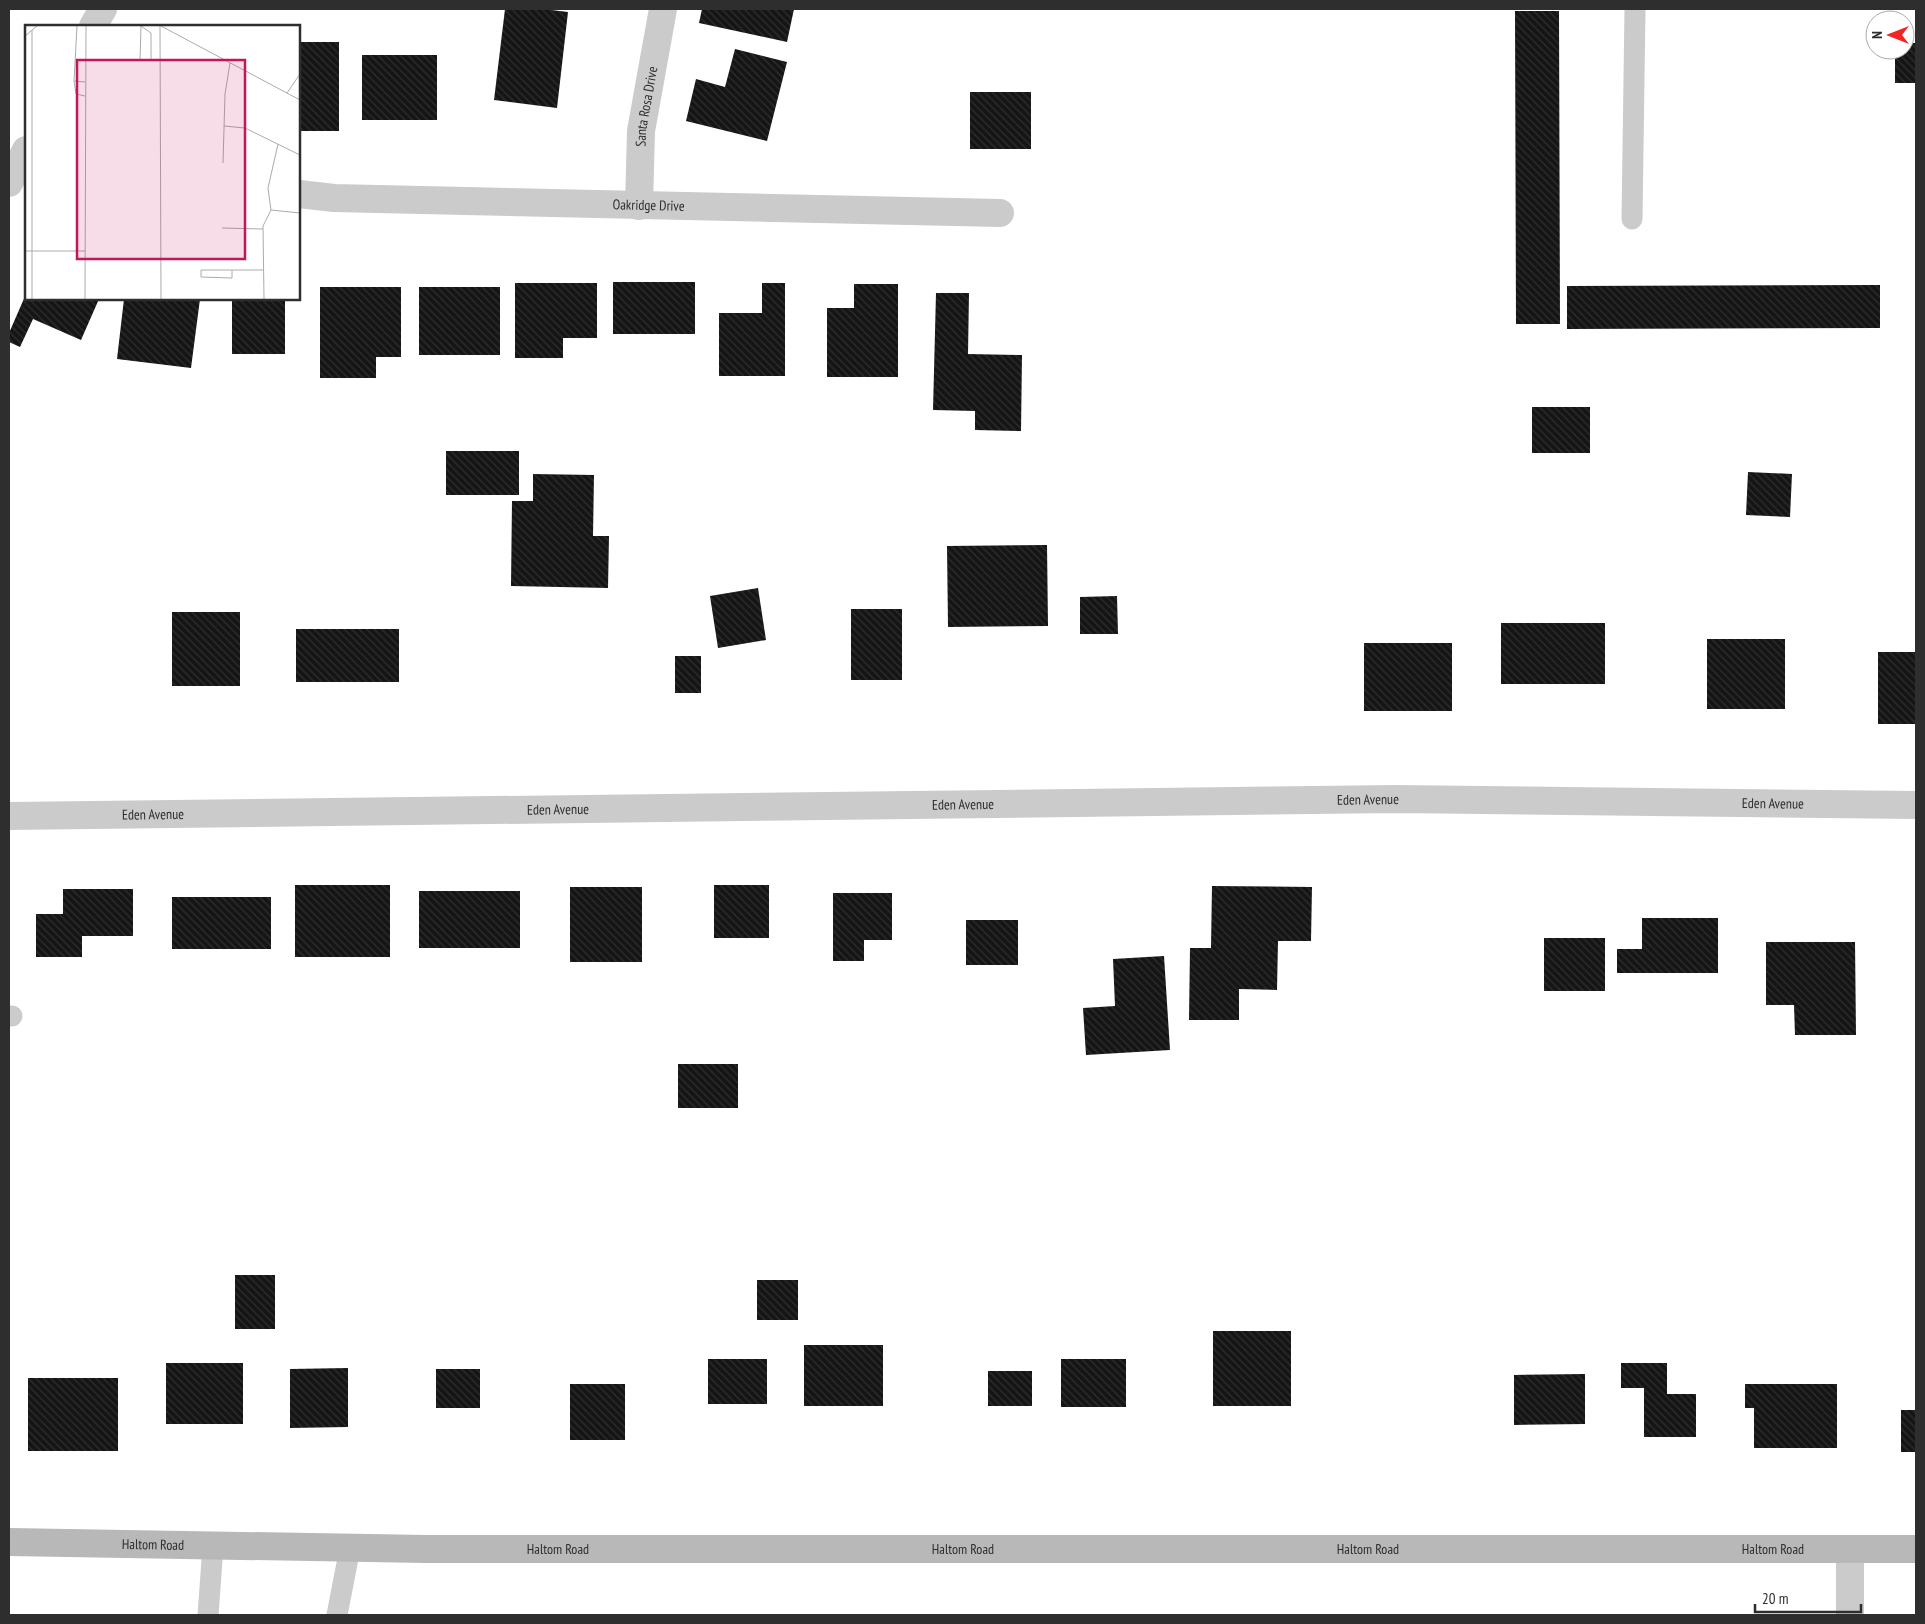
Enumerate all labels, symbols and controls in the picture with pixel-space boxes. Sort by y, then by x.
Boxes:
north arrow [1865,10,1915,60]
inset map [25,25,300,300]
text: N [1868,31,1886,39]
street label: Santa Rosa Drive [632,65,662,147]
street label: Oakridge Drive [612,195,685,215]
street label: Eden Avenue [1337,790,1399,809]
street label: Eden Avenue [1742,794,1804,813]
street label: Eden Avenue [932,795,994,814]
street label: Eden Avenue [527,800,589,819]
street label: Eden Avenue [122,805,184,824]
street label: Haltom Road [122,1535,184,1554]
street label: Haltom Road [527,1540,589,1558]
street label: Haltom Road [932,1540,994,1558]
street label: Haltom Road [1337,1540,1399,1558]
street label: Haltom Road [1742,1540,1804,1558]
scale bar [1755,1582,1861,1614]
text: 20 m [1762,1589,1788,1608]

